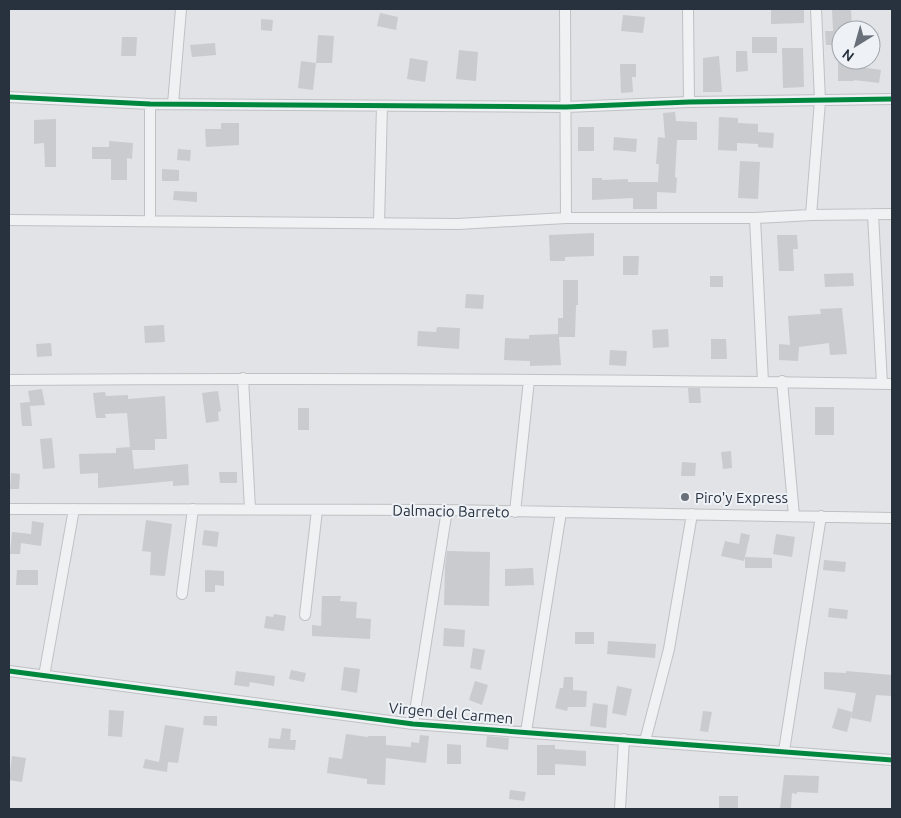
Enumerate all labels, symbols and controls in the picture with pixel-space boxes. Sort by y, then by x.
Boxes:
north arrow [831,20,881,70]
text: N [839,46,857,65]
place label: Piro'y Express [695,489,788,506]
marker: Piro'y Express [679,491,691,503]
street label: Dalmacio Barreto [392,501,510,521]
street label: Virgen del Carmen [388,699,514,727]

